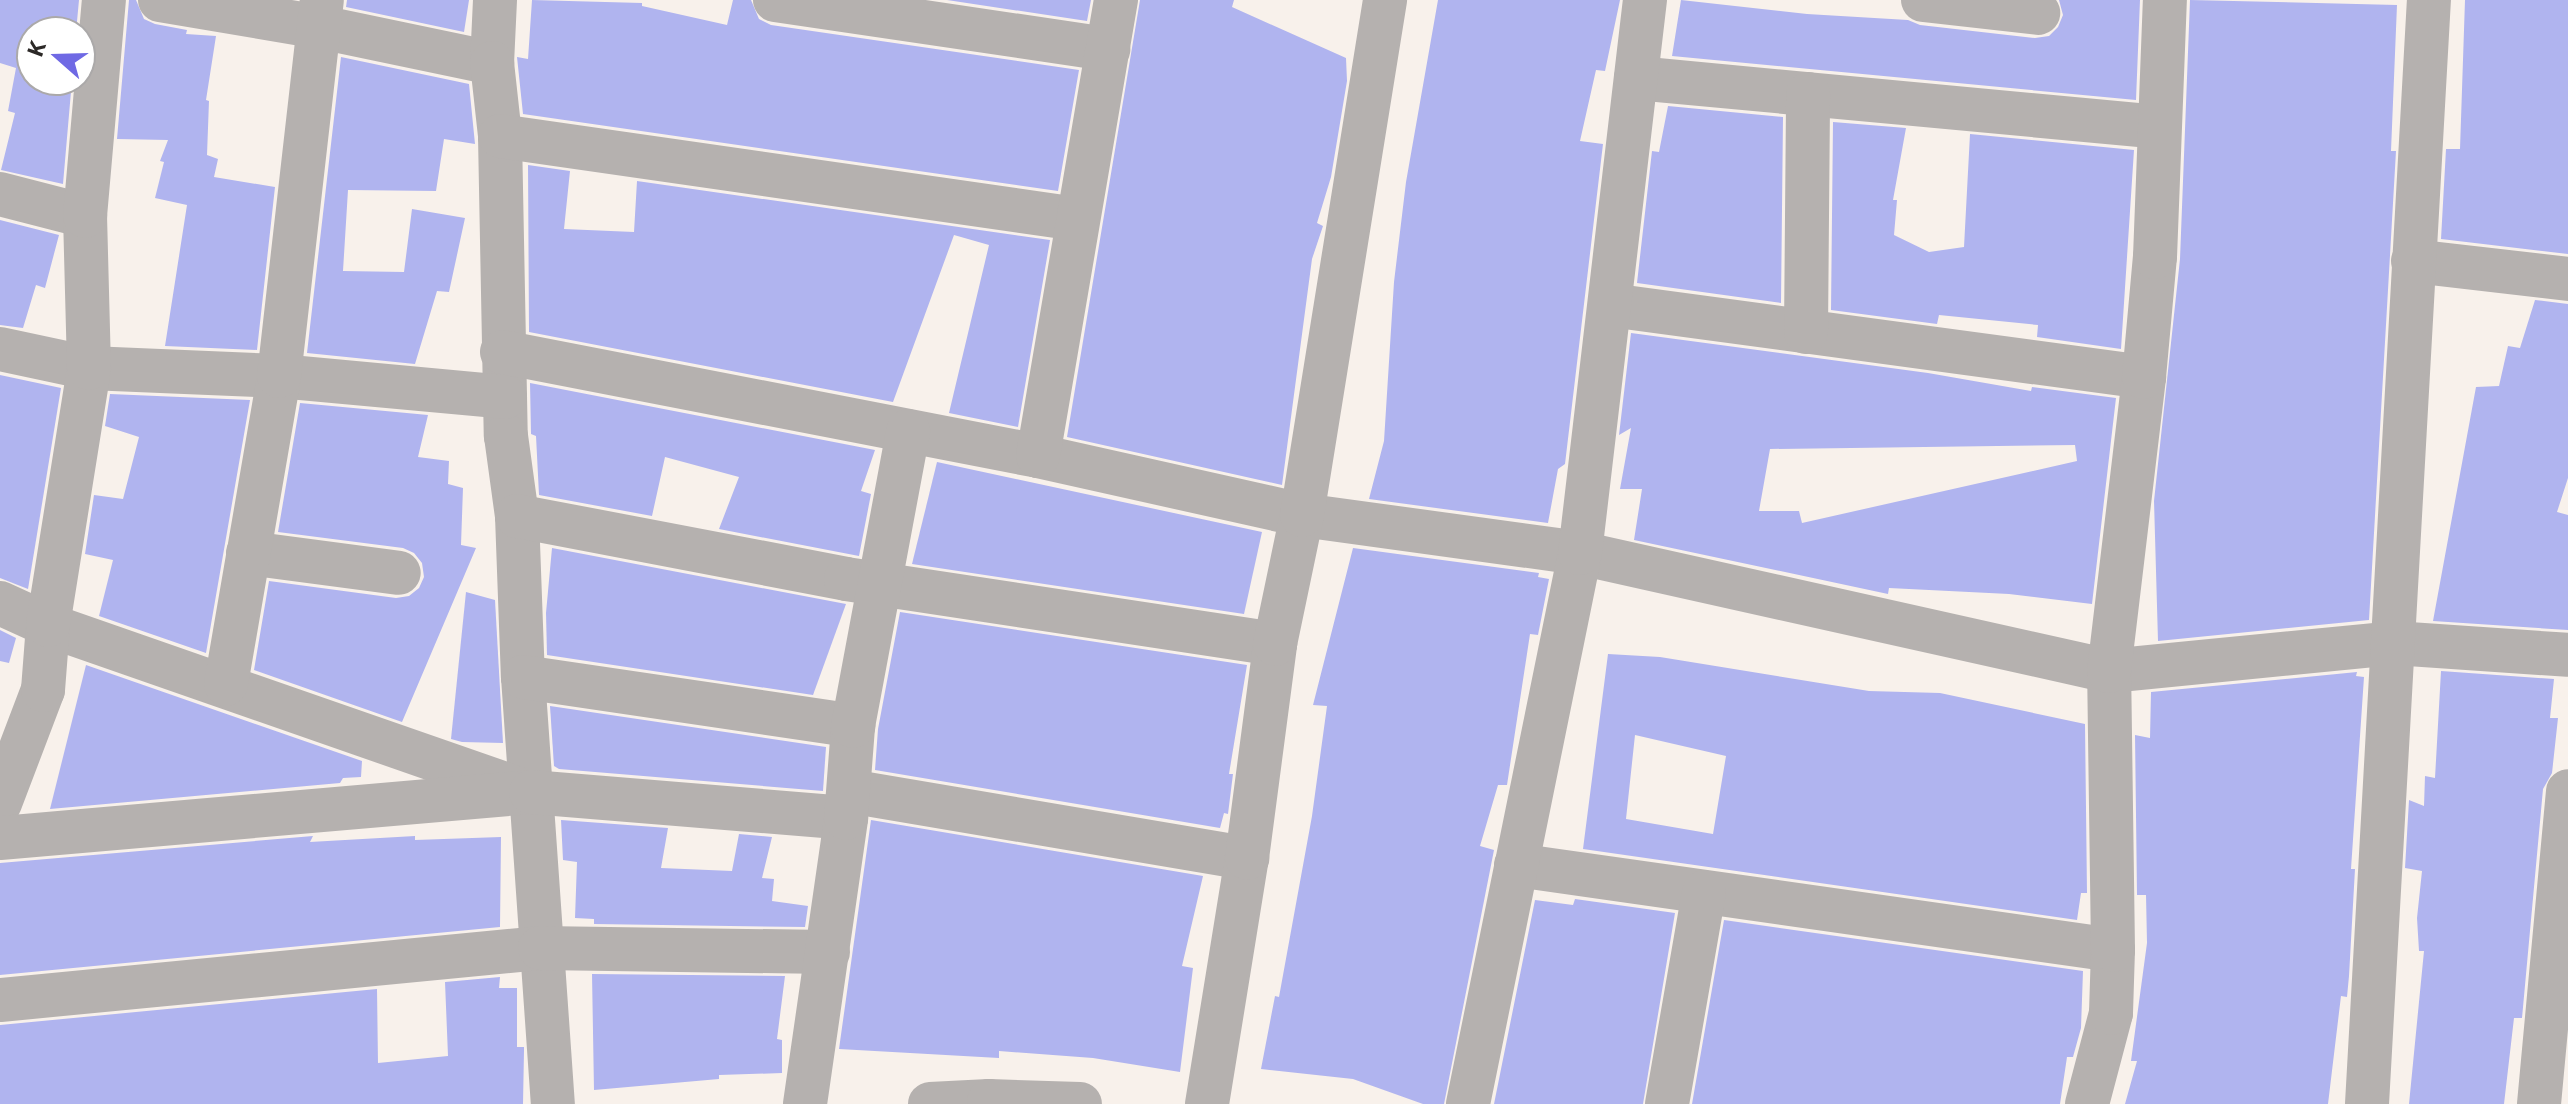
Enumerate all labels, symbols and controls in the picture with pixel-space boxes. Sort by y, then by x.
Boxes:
north arrow [16,16,96,96]
text: K [19,36,52,60]

